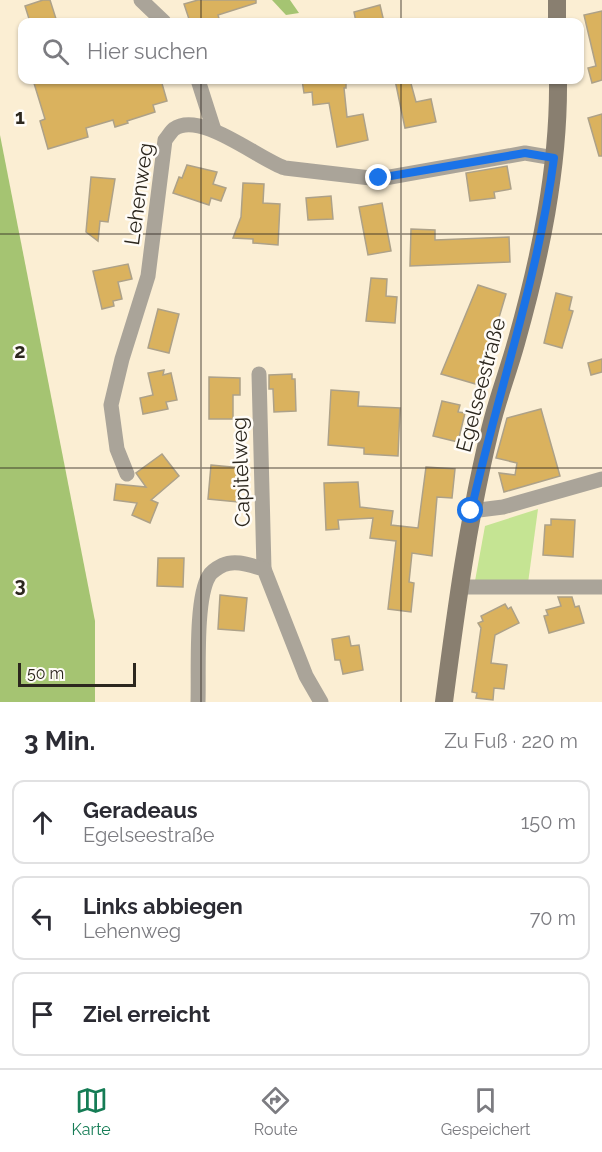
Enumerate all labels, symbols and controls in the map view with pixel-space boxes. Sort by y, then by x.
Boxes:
search box [18,18,584,84]
icon: search [39,35,72,68]
text: Hier suchen [87,38,208,64]
text: 1 [15,105,25,129]
street label: Lehenweg [119,141,158,247]
route end [365,164,391,190]
street label: Egelseestraße [451,315,510,455]
text: 2 [14,339,26,363]
street label: Capitelweg [226,417,255,527]
route start [457,497,483,523]
text: 3 [14,573,26,597]
scale bar [18,660,136,688]
text: 50 m [27,664,64,683]
text: 3 Min. [24,726,95,756]
text: Zu Fuß · 220 m [444,729,578,753]
text: Geradeaus [83,797,198,823]
icon: ahead [26,806,59,839]
text: 150 m [521,810,576,834]
text: Egelseestraße [83,823,215,847]
text: Links abbiegen [83,893,243,919]
icon: left [26,902,59,935]
text: 70 m [530,906,576,930]
text: Lehenweg [83,919,181,943]
icon: arrive [26,998,59,1031]
text: Ziel erreicht [83,1001,210,1027]
tab: Karte [72,1084,111,1139]
tab: Route [254,1084,298,1139]
tab: Gespeichert [441,1084,530,1139]

